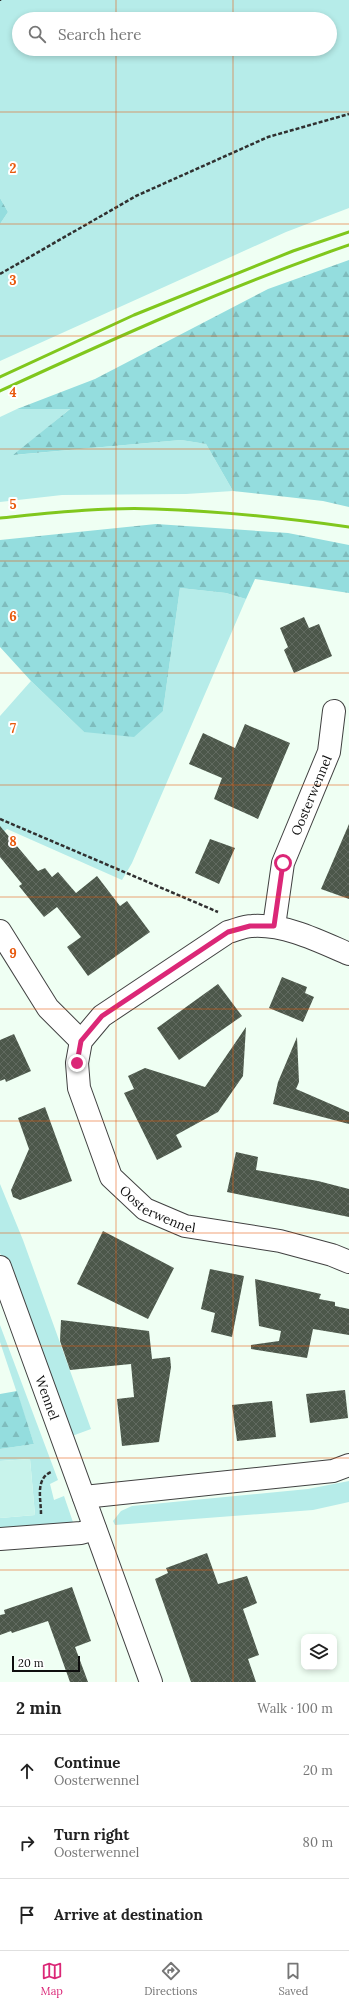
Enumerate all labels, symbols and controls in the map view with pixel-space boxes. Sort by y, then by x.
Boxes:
search box [12,12,337,56]
icon: search [26,23,48,45]
text: Search here [58,25,141,44]
text: 2 [10,160,17,177]
text: 3 [9,272,17,289]
text: 4 [9,384,17,401]
text: 5 [9,496,17,513]
text: 6 [9,608,17,625]
text: 7 [10,720,16,737]
street label: Oosterwennel [287,752,336,838]
text: 8 [9,833,17,850]
route start [274,854,292,872]
text: 9 [9,945,17,962]
route end [68,1054,86,1072]
street label: Oosterwennel [116,1182,197,1237]
street label: Wennel [31,1373,63,1423]
map controls [301,1634,337,1670]
button: layers [301,1634,337,1670]
scale bar [12,1654,80,1673]
text: 20 m [18,1656,43,1670]
text: 2 min [16,1697,62,1719]
text: Walk · 100 m [257,1700,333,1717]
text: Continue [54,1753,120,1772]
icon: ahead [16,1760,38,1782]
text: 20 m [303,1762,333,1779]
text: Oosterwennel [54,1772,139,1789]
text: Turn right [54,1825,130,1844]
icon: right [16,1832,38,1854]
text: 80 m [303,1834,333,1851]
text: Oosterwennel [54,1844,139,1861]
icon: arrive [16,1904,38,1926]
text: Arrive at destination [54,1905,203,1924]
tab: Map [41,1960,63,1998]
tab: Directions [144,1960,197,1998]
tab: Saved [279,1960,308,1998]

